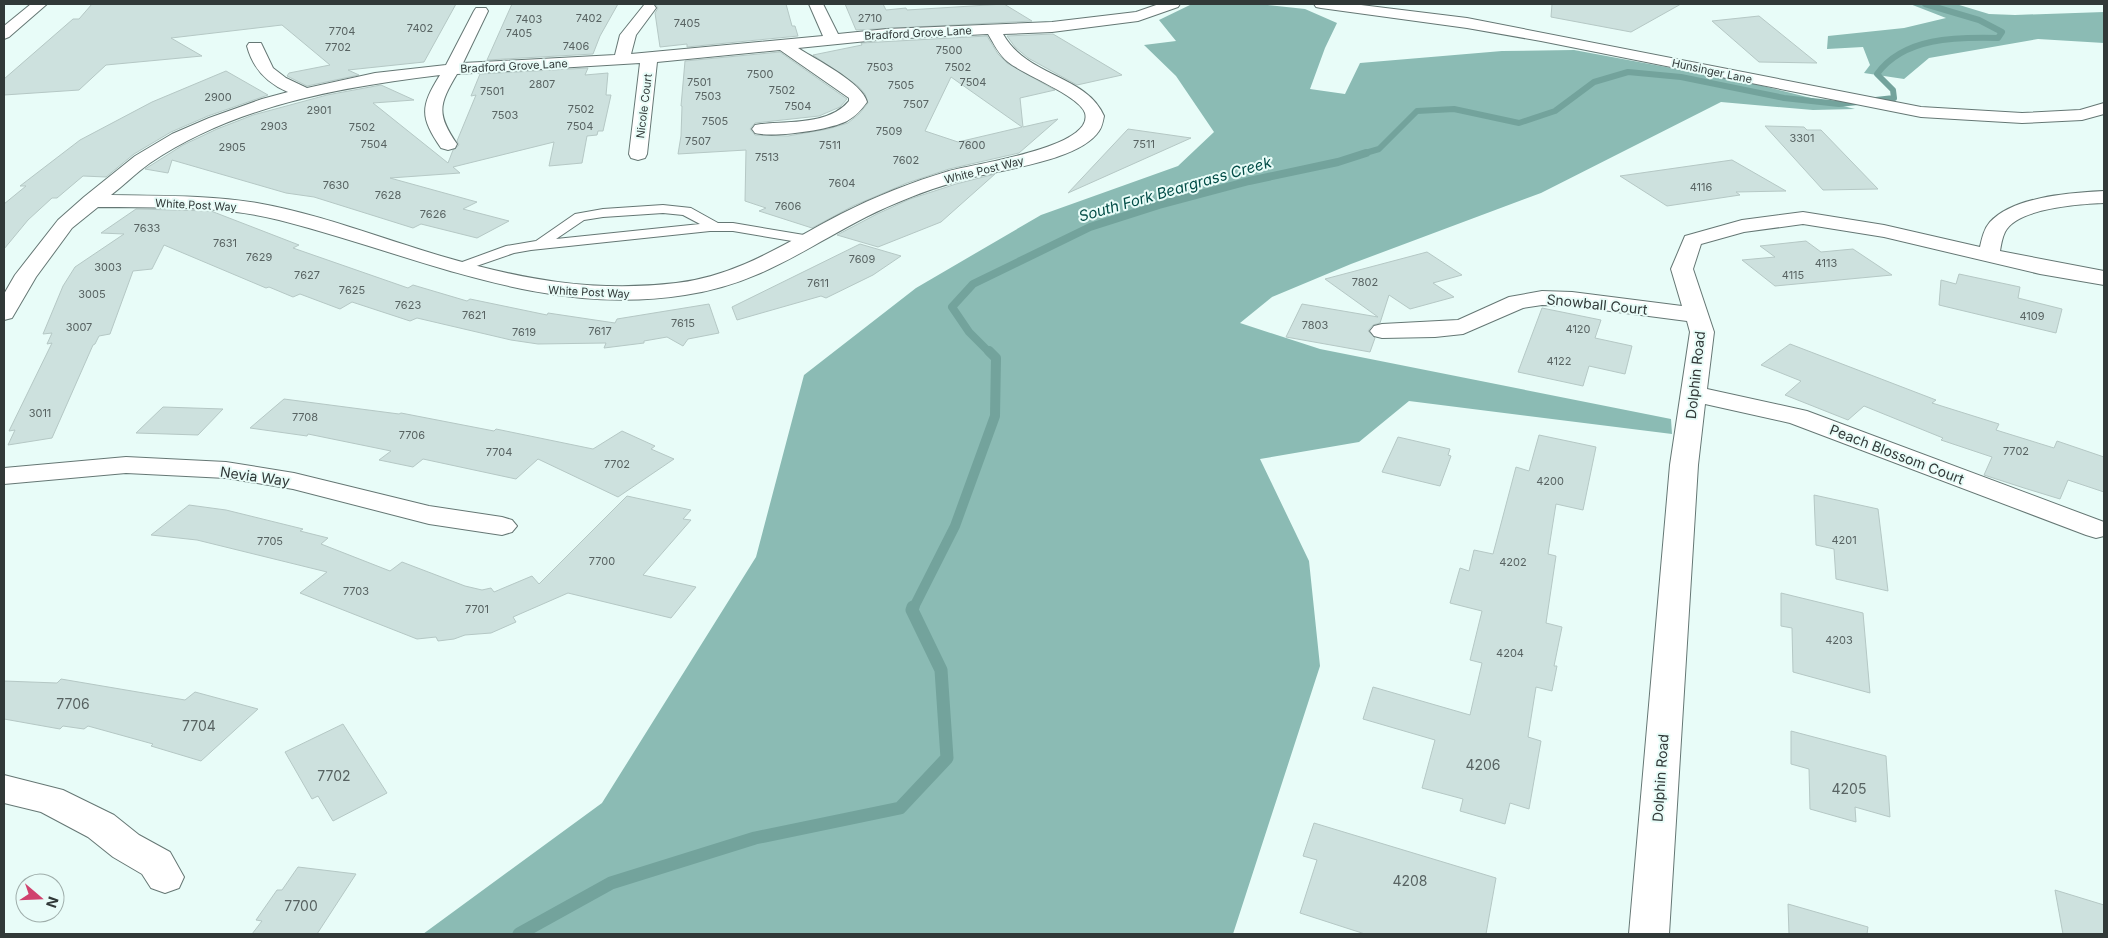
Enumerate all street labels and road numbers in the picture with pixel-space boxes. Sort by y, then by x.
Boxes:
street label: Bradford Grove Lane [864,23,972,43]
street label: Bradford Grove Lane [460,56,568,76]
street label: Hunsinger Lane [1671,56,1753,86]
street label: Nicole Court [633,72,655,139]
street label: White Post Way [943,153,1025,187]
street label: White Post Way [155,196,237,214]
street label: White Post Way [548,283,630,301]
street label: Snowball Court [1546,290,1649,318]
street label: Dolphin Road [1682,330,1708,420]
street label: Peach Blossom Court [1827,421,1967,488]
street label: Nevia Way [219,463,291,489]
street label: Dolphin Road [1648,733,1672,823]

